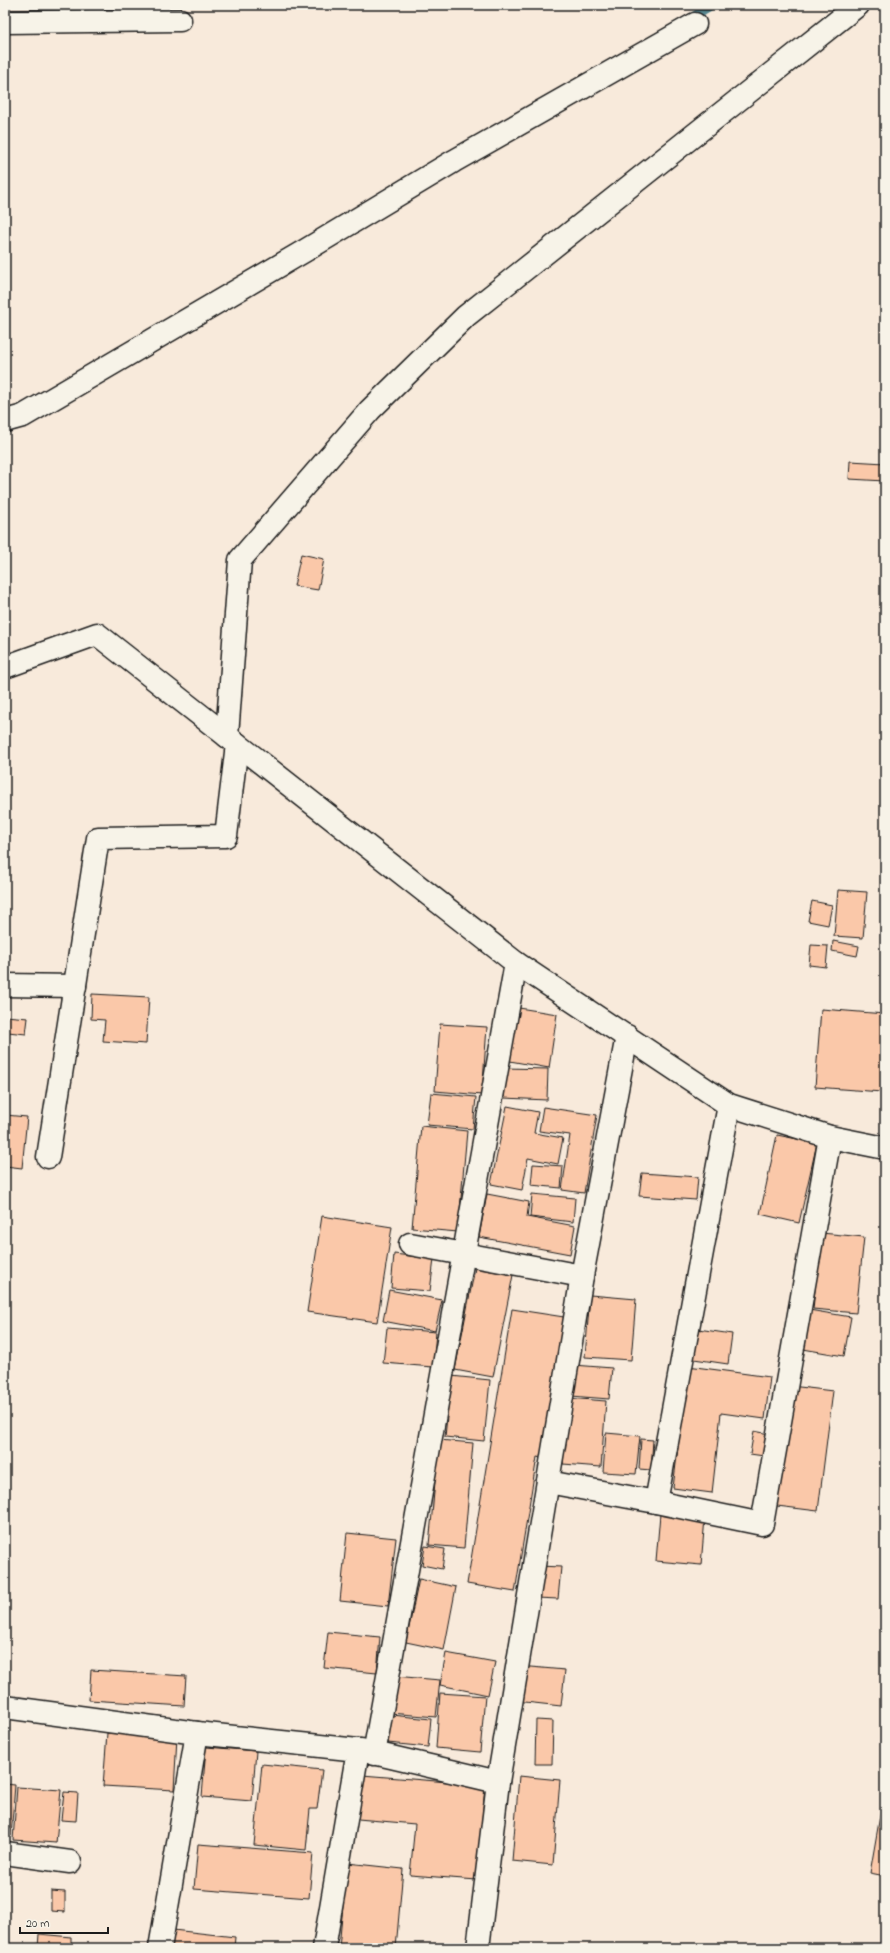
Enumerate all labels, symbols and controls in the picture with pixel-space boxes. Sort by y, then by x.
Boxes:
scale bar [20,1909,108,1935]
text: 20 m [26,1915,49,1933]

